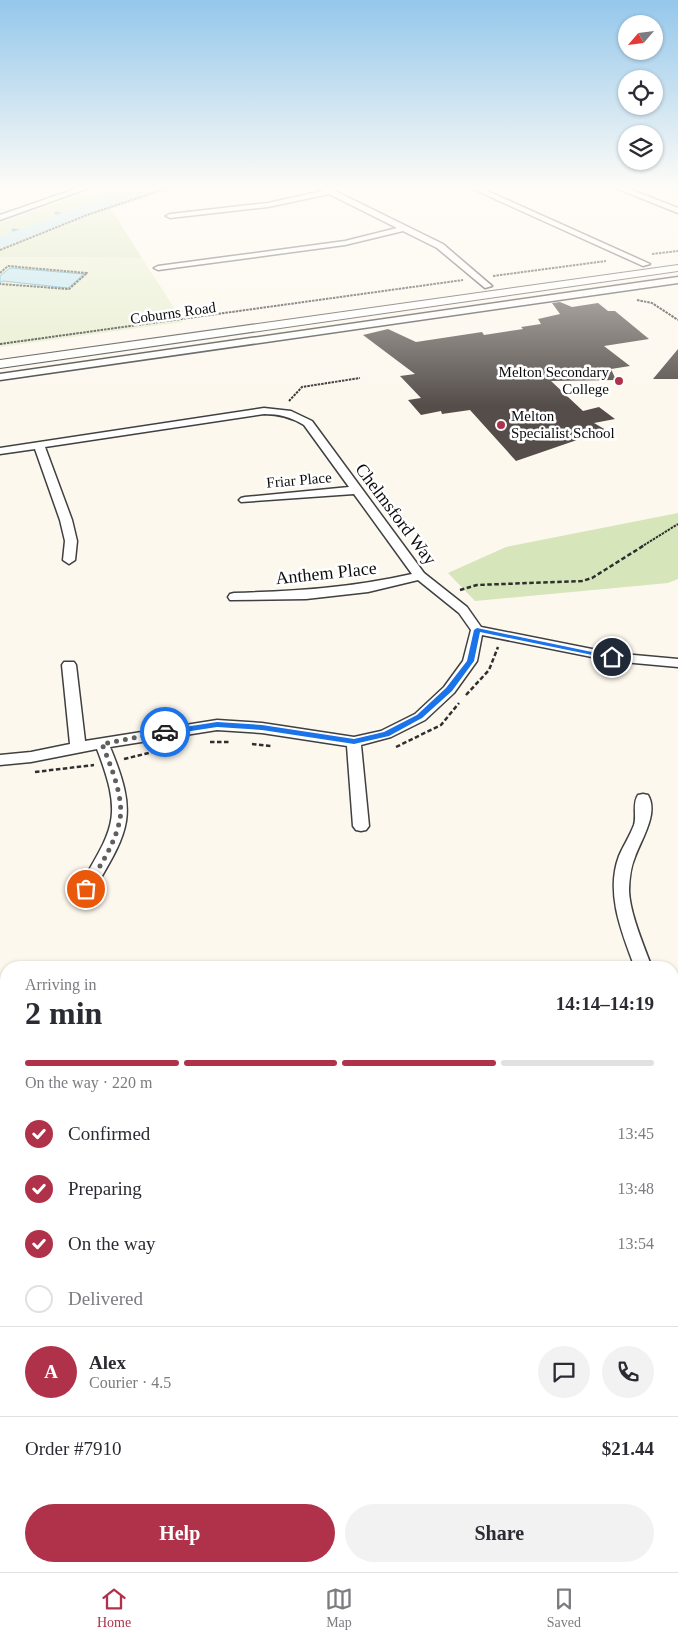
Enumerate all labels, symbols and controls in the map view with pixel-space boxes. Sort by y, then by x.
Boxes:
north arrow [618,15,662,60]
map controls [618,15,663,170]
button: locate [618,70,663,115]
button: layers [618,125,663,170]
street label: Coburns Road [129,299,217,327]
place label: Melton Secondary College [499,364,610,397]
marker: Melton Secondary College [613,375,625,387]
place label: Melton Specialist School [511,408,615,441]
marker: Melton Specialist School [495,419,507,431]
street label: Chelmsford Way [351,459,441,569]
street label: Friar Place [266,469,333,491]
street label: Anthem Place [274,558,378,588]
pin [591,636,633,678]
icon: home [598,643,626,671]
courier [140,707,190,757]
icon: car [151,718,179,746]
pin [65,868,107,910]
icon: bag [72,875,100,903]
text: Arriving in [25,976,97,993]
text: 14:14–14:19 [556,993,654,1014]
text: 2 min [25,995,102,1031]
text: On the way · 220 m [25,1074,153,1091]
icon: check [25,1120,53,1148]
text: Confirmed [68,1123,150,1144]
text: 13:45 [618,1125,654,1142]
icon: check [25,1175,53,1203]
text: Preparing [68,1178,142,1199]
text: 13:48 [618,1180,654,1197]
icon: check [25,1230,53,1258]
text: On the way [68,1233,156,1254]
text: 13:54 [618,1235,654,1252]
text: Delivered [68,1288,143,1309]
button: chat [538,1346,590,1398]
button: phone [602,1346,654,1398]
text: Alex [89,1352,126,1373]
text: A [44,1361,58,1382]
text: Courier · 4.5 [89,1374,171,1391]
text: Order #7910 [25,1438,122,1459]
text: $21.44 [602,1438,654,1459]
button: Help [25,1504,335,1562]
button: Share [345,1504,654,1562]
tab: Home [97,1585,131,1631]
tab: Map [325,1585,353,1631]
tab: Saved [547,1585,581,1631]

